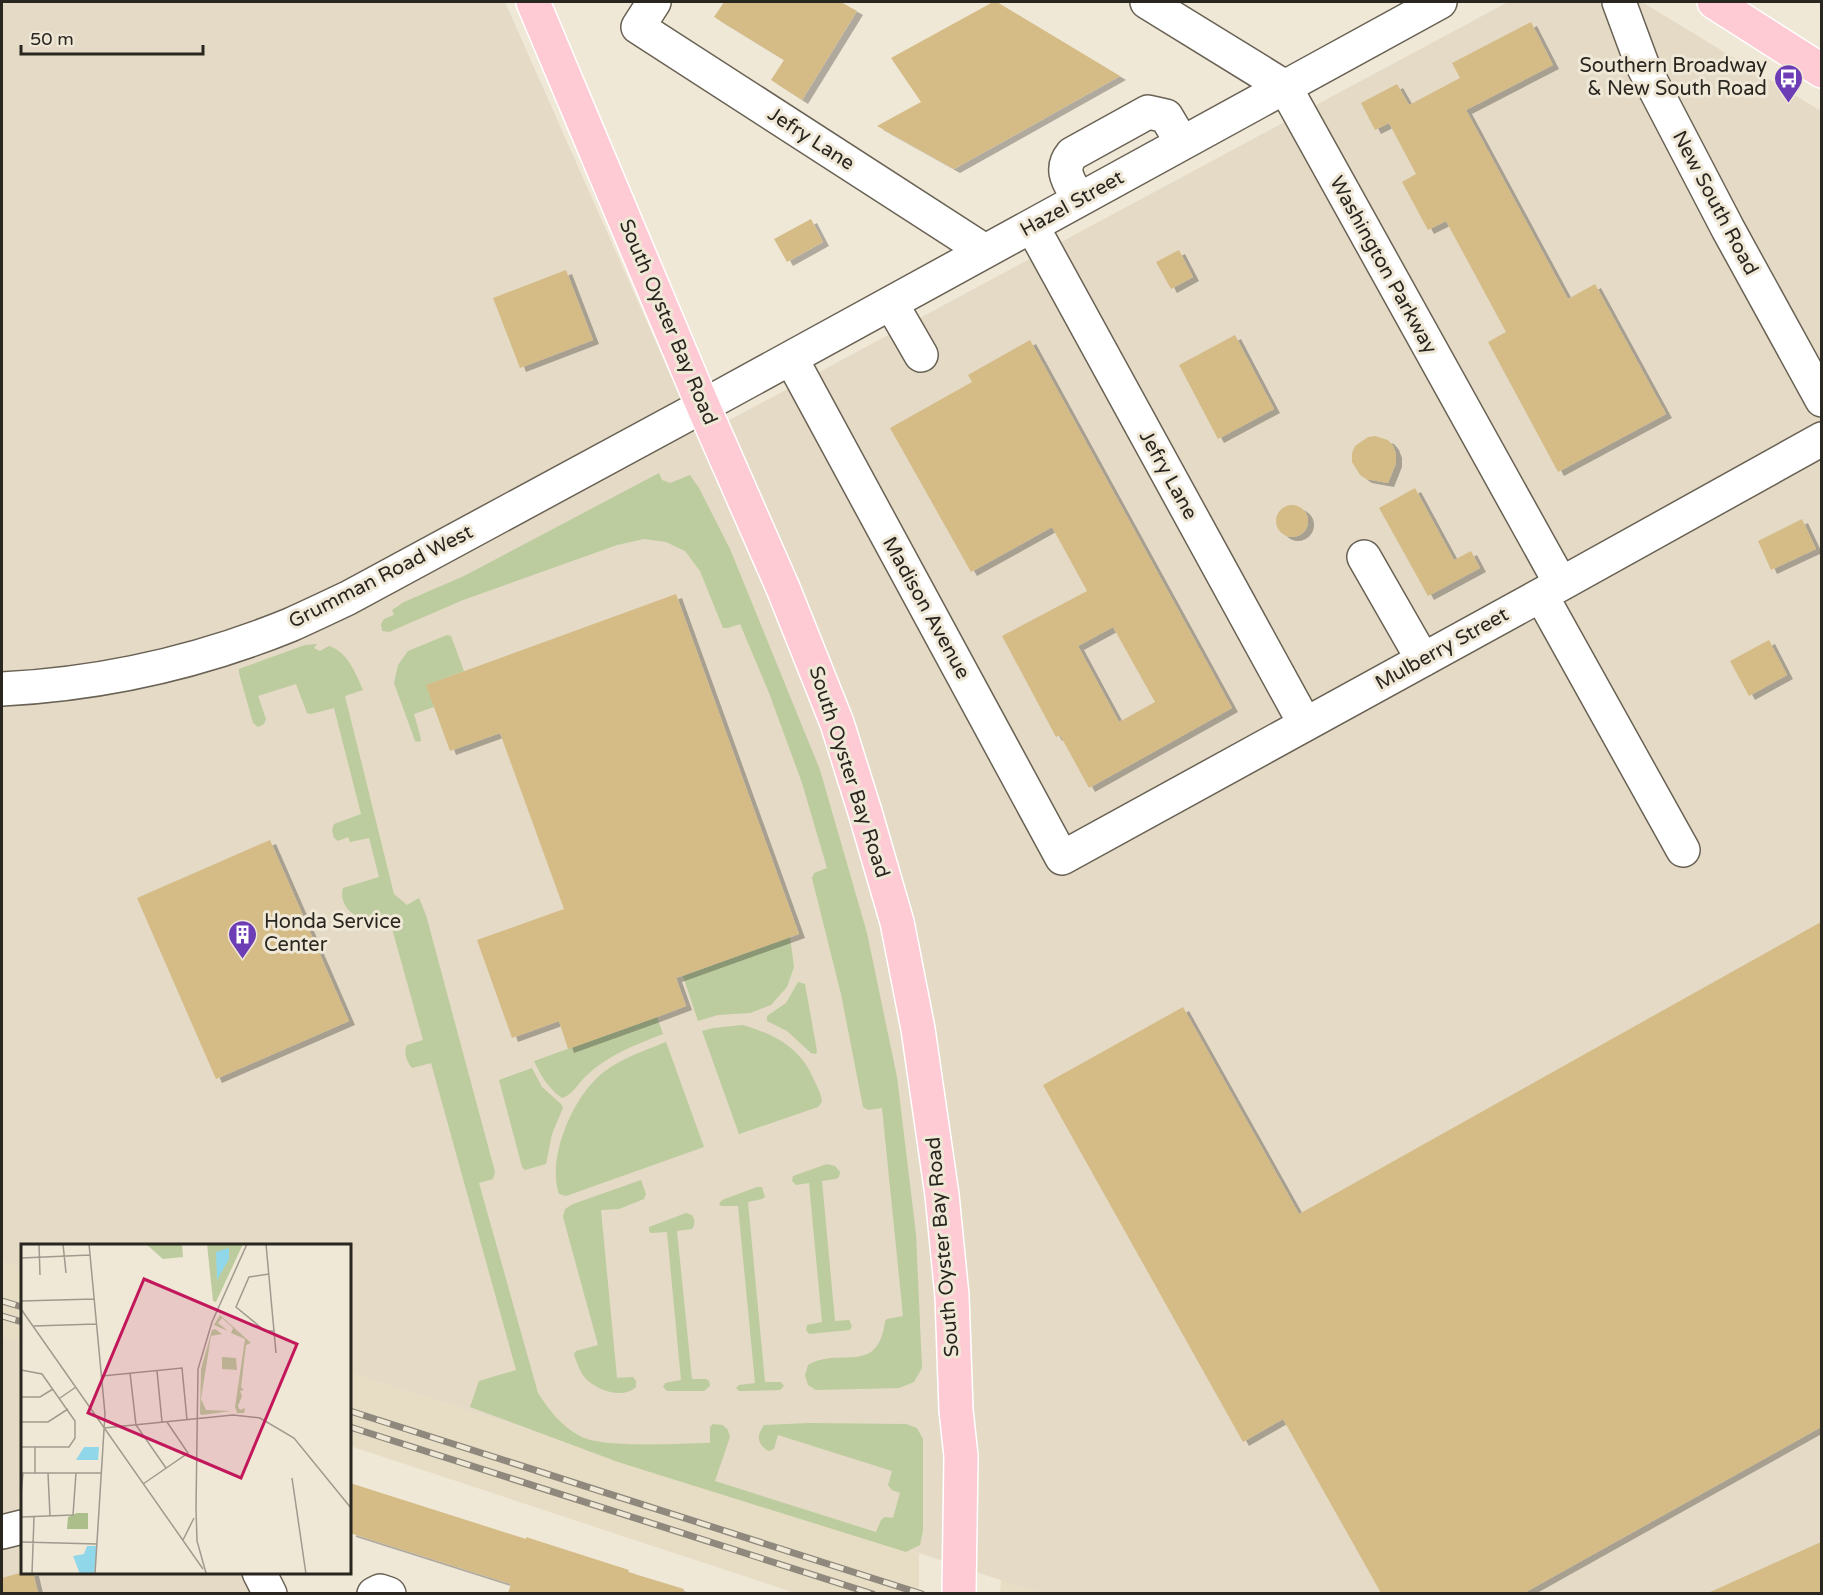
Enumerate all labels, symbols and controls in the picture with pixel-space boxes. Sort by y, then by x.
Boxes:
scale bar [21,18,202,56]
text: 50 m [30,28,74,50]
place label: Southern Broadway & New South Road [1580,54,1767,101]
bus stop icon: Southern Broadway & New South Road [1772,62,1804,104]
street label: Jefry Lane [763,102,859,176]
street label: New South Road [1667,127,1763,279]
street label: Hazel Street [1016,165,1128,242]
street label: Washington Parkway [1324,172,1442,358]
street label: South Oyster Bay Road [614,216,722,428]
street label: Jefry Lane [1134,426,1202,524]
street label: Grumman Road West [285,520,477,634]
street label: Madison Avenue [877,533,975,683]
street label: Mulberry Street [1371,602,1513,696]
street label: South Oyster Bay Road [803,663,895,881]
place label: Honda Service Center [264,910,401,957]
building icon: Honda Service Center [227,918,259,960]
street label: South Oyster Bay Road [921,1136,965,1358]
inset map [21,1244,351,1574]

